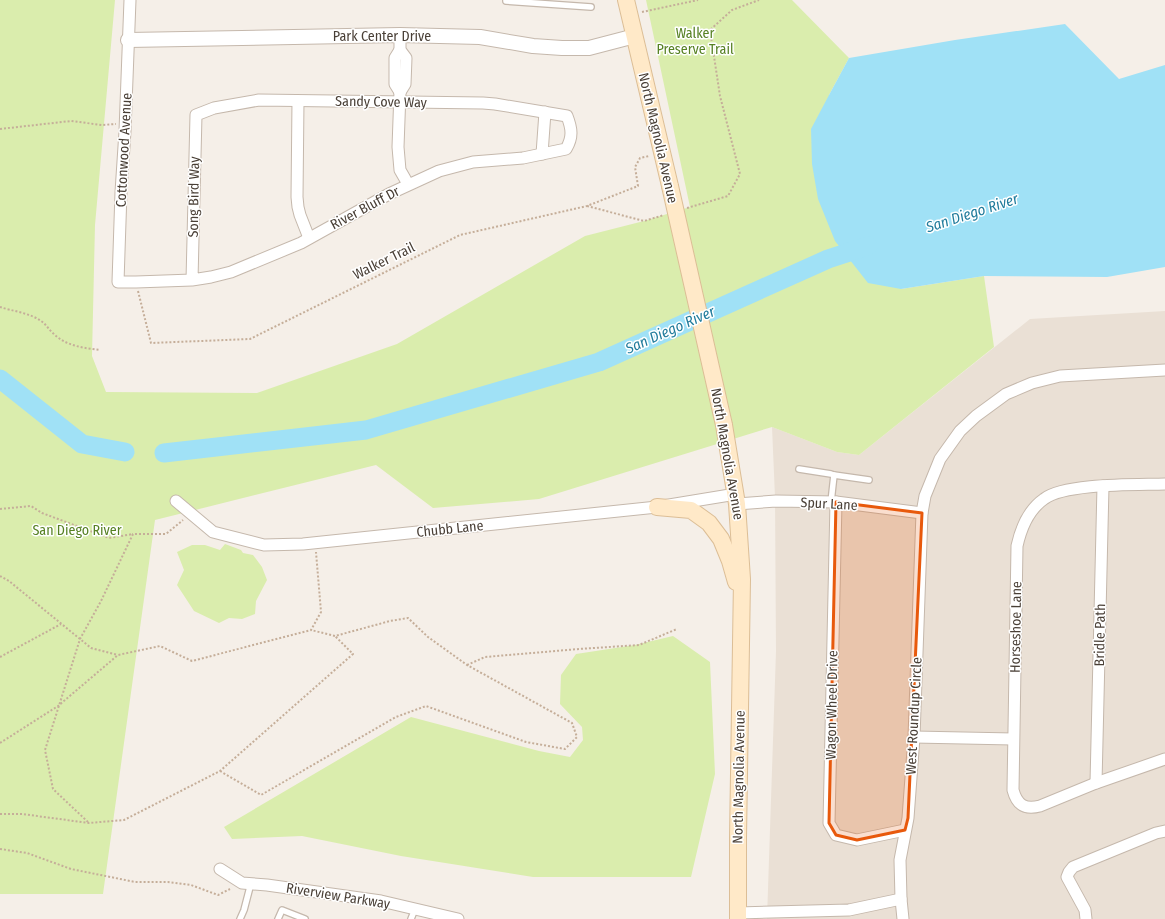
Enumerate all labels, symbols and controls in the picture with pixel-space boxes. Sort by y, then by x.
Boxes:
park label: Walker Preserve Trail [656,25,734,58]
street label: Park Center Drive [333,28,431,45]
street label: North Magnolia Avenue [635,71,681,205]
street label: Cottonwood Avenue [113,92,135,208]
street label: Sandy Cove Way [335,93,428,111]
street label: Song Bird Way [185,156,203,238]
street label: River Bluff Dr [327,183,403,233]
water label: San Diego River [923,189,1021,237]
street label: Walker Trail [350,239,418,283]
water label: San Diego River [622,302,718,358]
street label: North Magnolia Avenue [707,387,747,521]
street label: Spur Lane [800,494,858,514]
street label: Chubb Lane [416,517,484,541]
park label: San Diego River [32,522,122,539]
street label: Horseshoe Lane [1007,581,1025,673]
street label: Bridle Path [1091,603,1109,667]
street label: Wagon Wheel Drive [823,650,841,760]
street label: West Roundup Circle [902,657,926,775]
street label: North Magnolia Avenue [729,710,749,844]
street label: Riverview Parkway [285,879,392,913]

